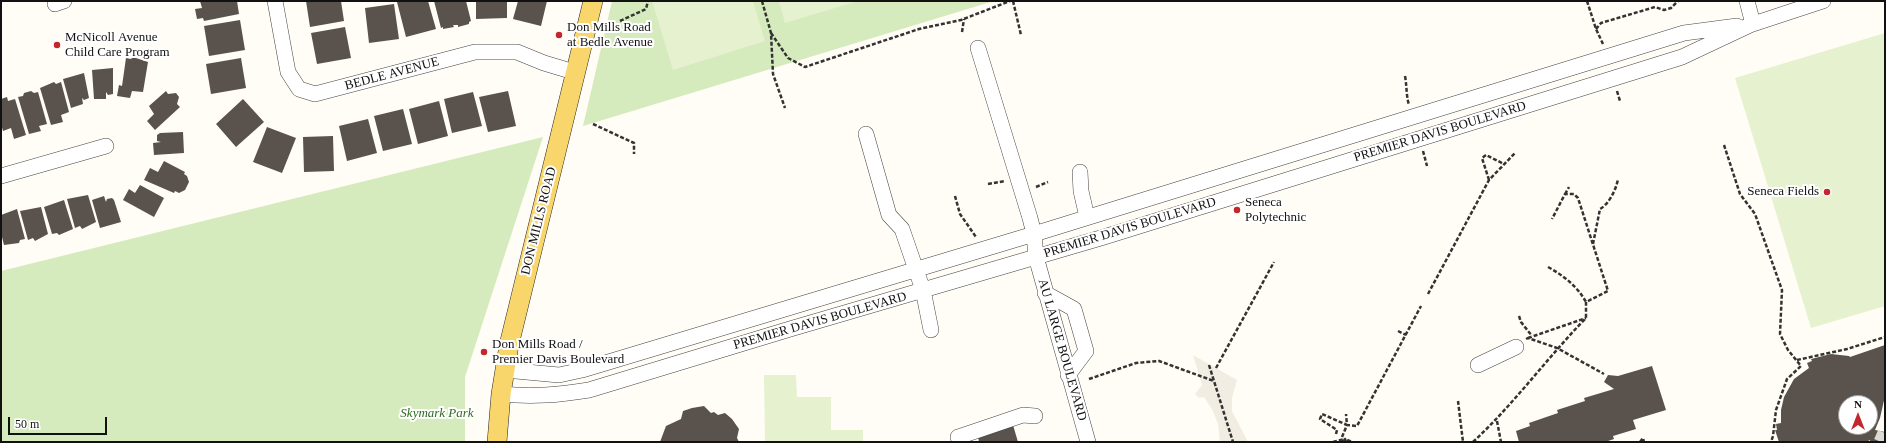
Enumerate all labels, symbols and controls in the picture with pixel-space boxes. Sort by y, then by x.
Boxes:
place label: Don Mills Road at Bedle Avenue [567,20,653,51]
place label: McNicoll Avenue Child Care Program [65,30,170,61]
marker: Don Mills Road at Bedle Avenue [554,30,564,40]
marker: McNicoll Avenue Child Care Program [52,40,62,50]
street label: BEDLE AVENUE [343,54,441,94]
street label: PREMIER DAVIS BOULEVARD [1352,98,1528,166]
street label: DON MILLS ROAD [518,166,560,276]
place label: Seneca Fields [1747,184,1819,200]
marker: Seneca Fields [1822,187,1832,197]
street label: PREMIER DAVIS BOULEVARD [1042,194,1218,262]
place label: Seneca Polytechnic [1245,195,1306,226]
marker: Seneca Polytechnic [1232,205,1242,215]
street label: AU LARGE BOULEVARD [1034,277,1090,423]
street label: PREMIER DAVIS BOULEVARD [732,289,908,353]
place label: Don Mills Road / Premier Davis Boulevard [492,337,624,368]
marker: Don Mills Road / Premier Davis Boulevard [479,347,489,357]
north arrow [1838,395,1878,435]
text: N [1854,398,1862,410]
park label: Skymark Park [400,406,474,422]
scale bar [10,409,109,435]
text: 50 m [15,417,39,431]

